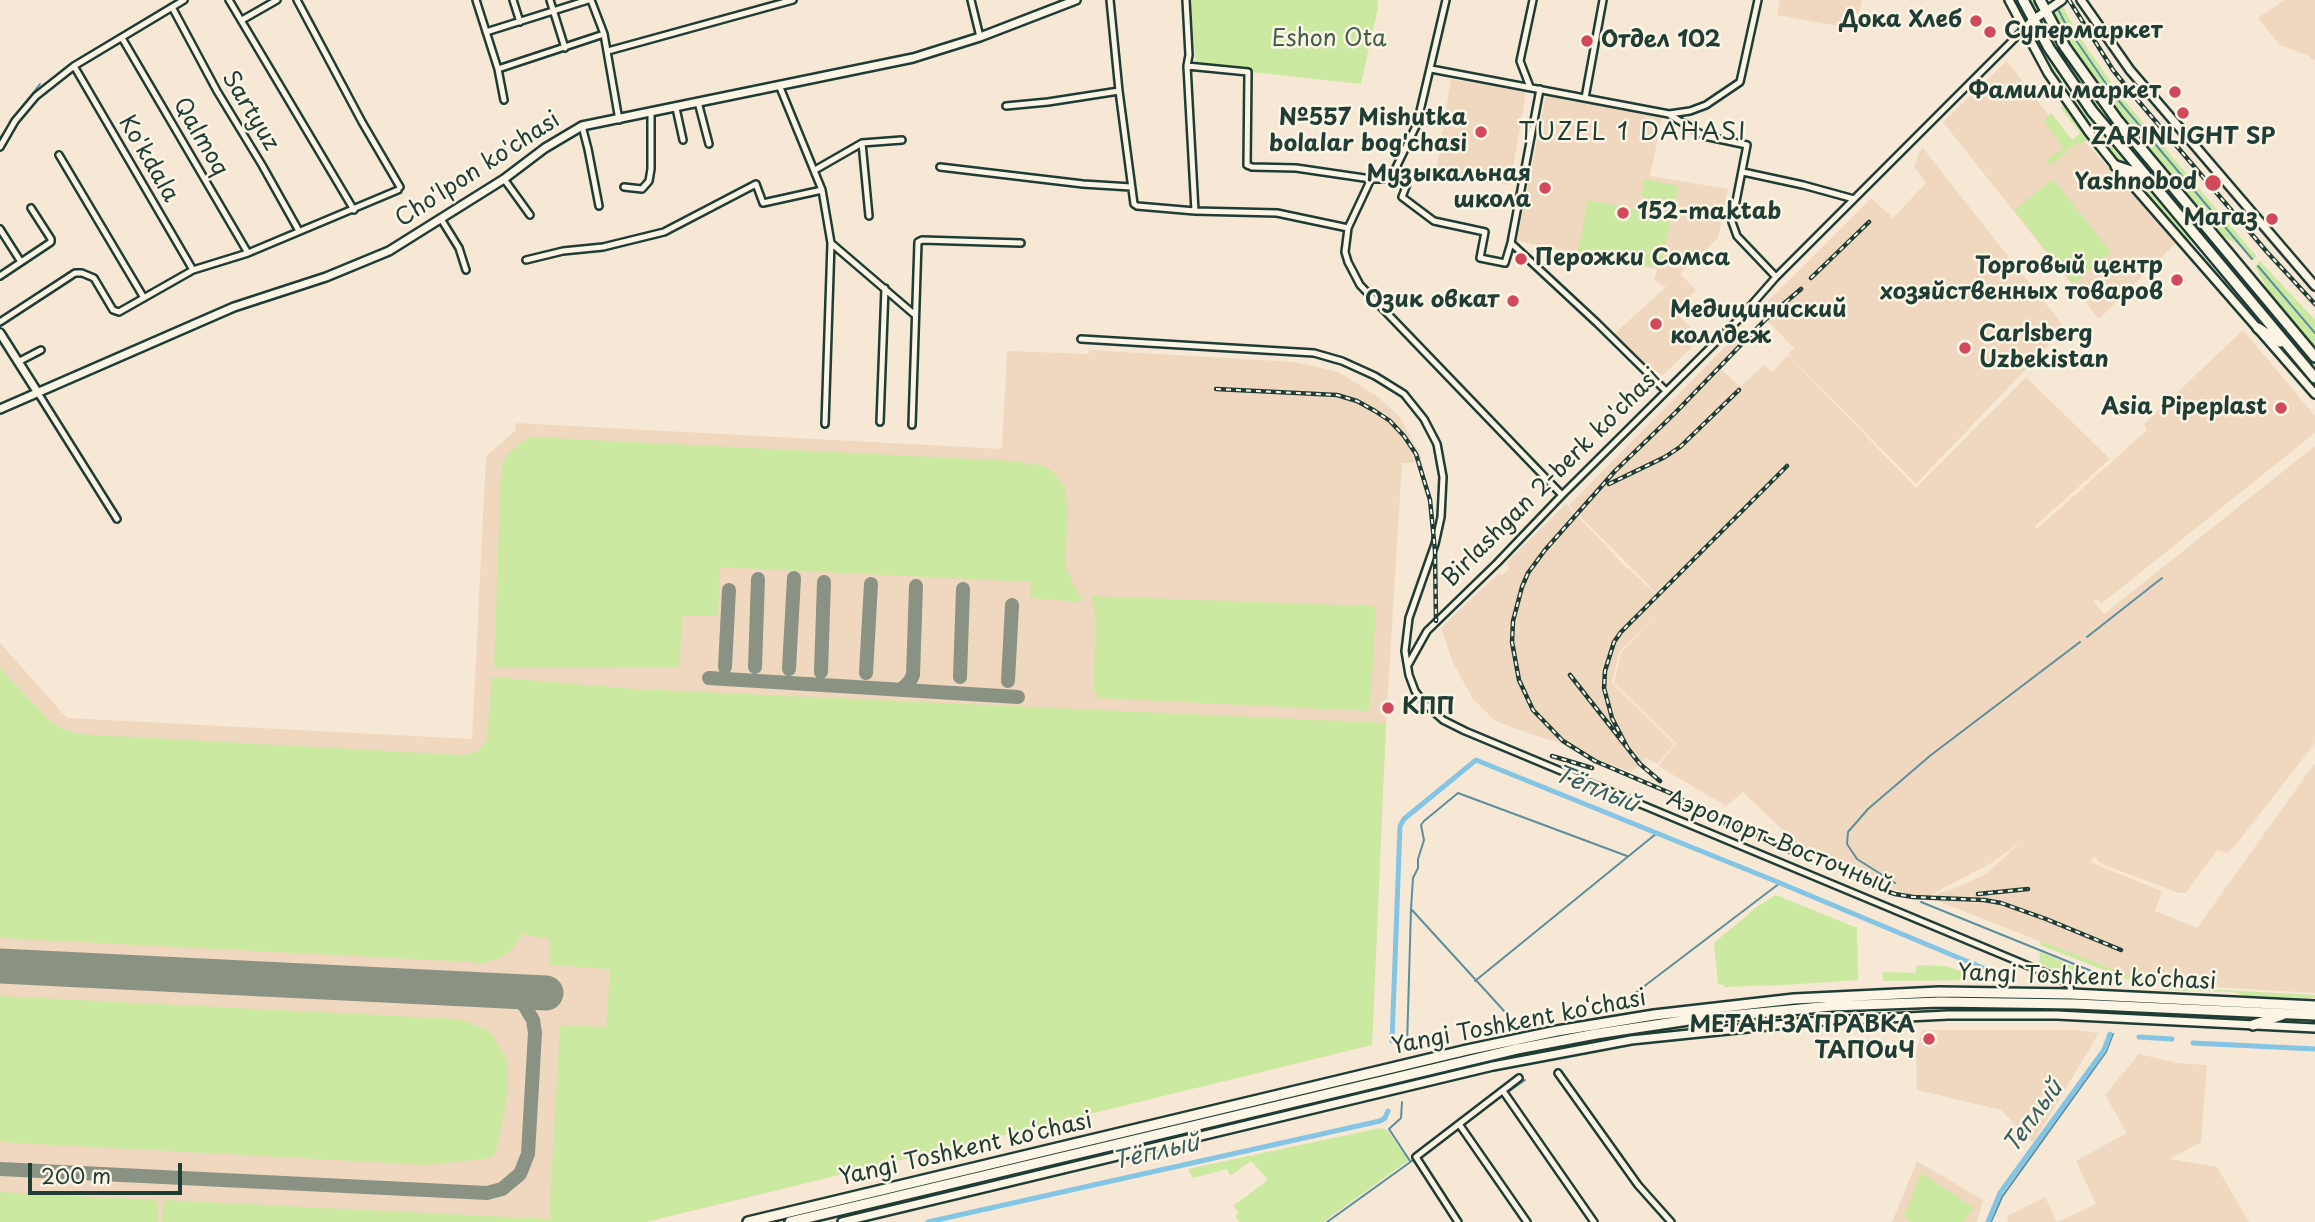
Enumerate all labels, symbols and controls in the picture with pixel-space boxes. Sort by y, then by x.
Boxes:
place label: Дока Хлеб [1839,7,1962,35]
marker: Дока Хлеб [1968,13,1984,29]
place label: Супермаркет [2004,18,2163,46]
marker: Супермаркет [1982,24,1998,40]
park label: Eshon Ota [1272,26,1386,54]
place label: Отдел 102 [1601,27,1721,55]
marker: Отдел 102 [1579,33,1595,49]
street label: Sartyuz [215,66,285,156]
place label: Фамили маркет [1969,78,2161,106]
marker: Фамили маркет [2167,84,2183,100]
street label: Qalmoq [167,93,233,181]
place label: №557 Mishutka bolalar bog'chasi [1269,105,1467,159]
marker: ZARINLIGHT SP [2175,105,2191,121]
street label: Cho'lpon ko'chasi [391,107,565,233]
street label: Ko'kdala [112,111,184,207]
district label: TUZEL 1 DAHASI [1521,119,1745,147]
marker: №557 Mishutka bolalar bog'chasi [1473,124,1489,140]
place label: ZARINLIGHT SP [2091,124,2275,152]
place label: Музыкальная школа [1366,161,1531,215]
place label: Yashnobod [2075,169,2197,197]
marker: Yashnobod [2203,173,2223,193]
marker: Музыкальная школа [1537,180,1553,196]
place label: 152-maktab [1637,199,1781,227]
marker: 152-maktab [1615,205,1631,221]
place label: Магаз [2184,205,2258,233]
marker: Магаз [2264,211,2280,227]
place label: Перожки Сомса [1535,245,1730,273]
marker: Перожки Сомса [1513,251,1529,267]
place label: Торговый центр хозяйственных товаров [1880,253,2163,307]
marker: Торговый центр хозяйственных товаров [2169,272,2185,288]
place label: Озик овкат [1365,287,1499,315]
marker: Озик овкат [1505,293,1521,309]
place label: Медициниский коллдеж [1670,297,1847,351]
marker: Медициниский коллдеж [1648,316,1664,332]
place label: Carlsberg Uzbekistan [1979,321,2109,375]
marker: Carlsberg Uzbekistan [1957,340,1973,356]
street label: Birlashgan 2-berk ko'chasi [1437,363,1667,593]
place label: Asia Pipeplast [2101,394,2267,422]
marker: Asia Pipeplast [2273,400,2289,416]
place label: КПП [1402,694,1455,722]
marker: КПП [1380,700,1396,716]
water label: Тёплый [1550,760,1642,820]
street label: Аэропорт-Восточный [1662,785,1896,901]
street label: Yangi Toshkent ko‘chasi [1957,960,2217,996]
street label: Yangi Toshkent ko‘chasi [1389,985,1649,1061]
place label: МЕТАН ЗАПРАВКА ТАПОиЧ [1689,1012,1915,1066]
marker: МЕТАН ЗАПРАВКА ТАПОиЧ [1921,1031,1937,1047]
water label: Теплый [1998,1075,2070,1159]
street label: Yangi Toshkent ko‘chasi [837,1107,1095,1193]
water label: Тёплый [1110,1129,1202,1177]
scale bar [32,1148,186,1192]
text: 200 m [41,1159,111,1191]

